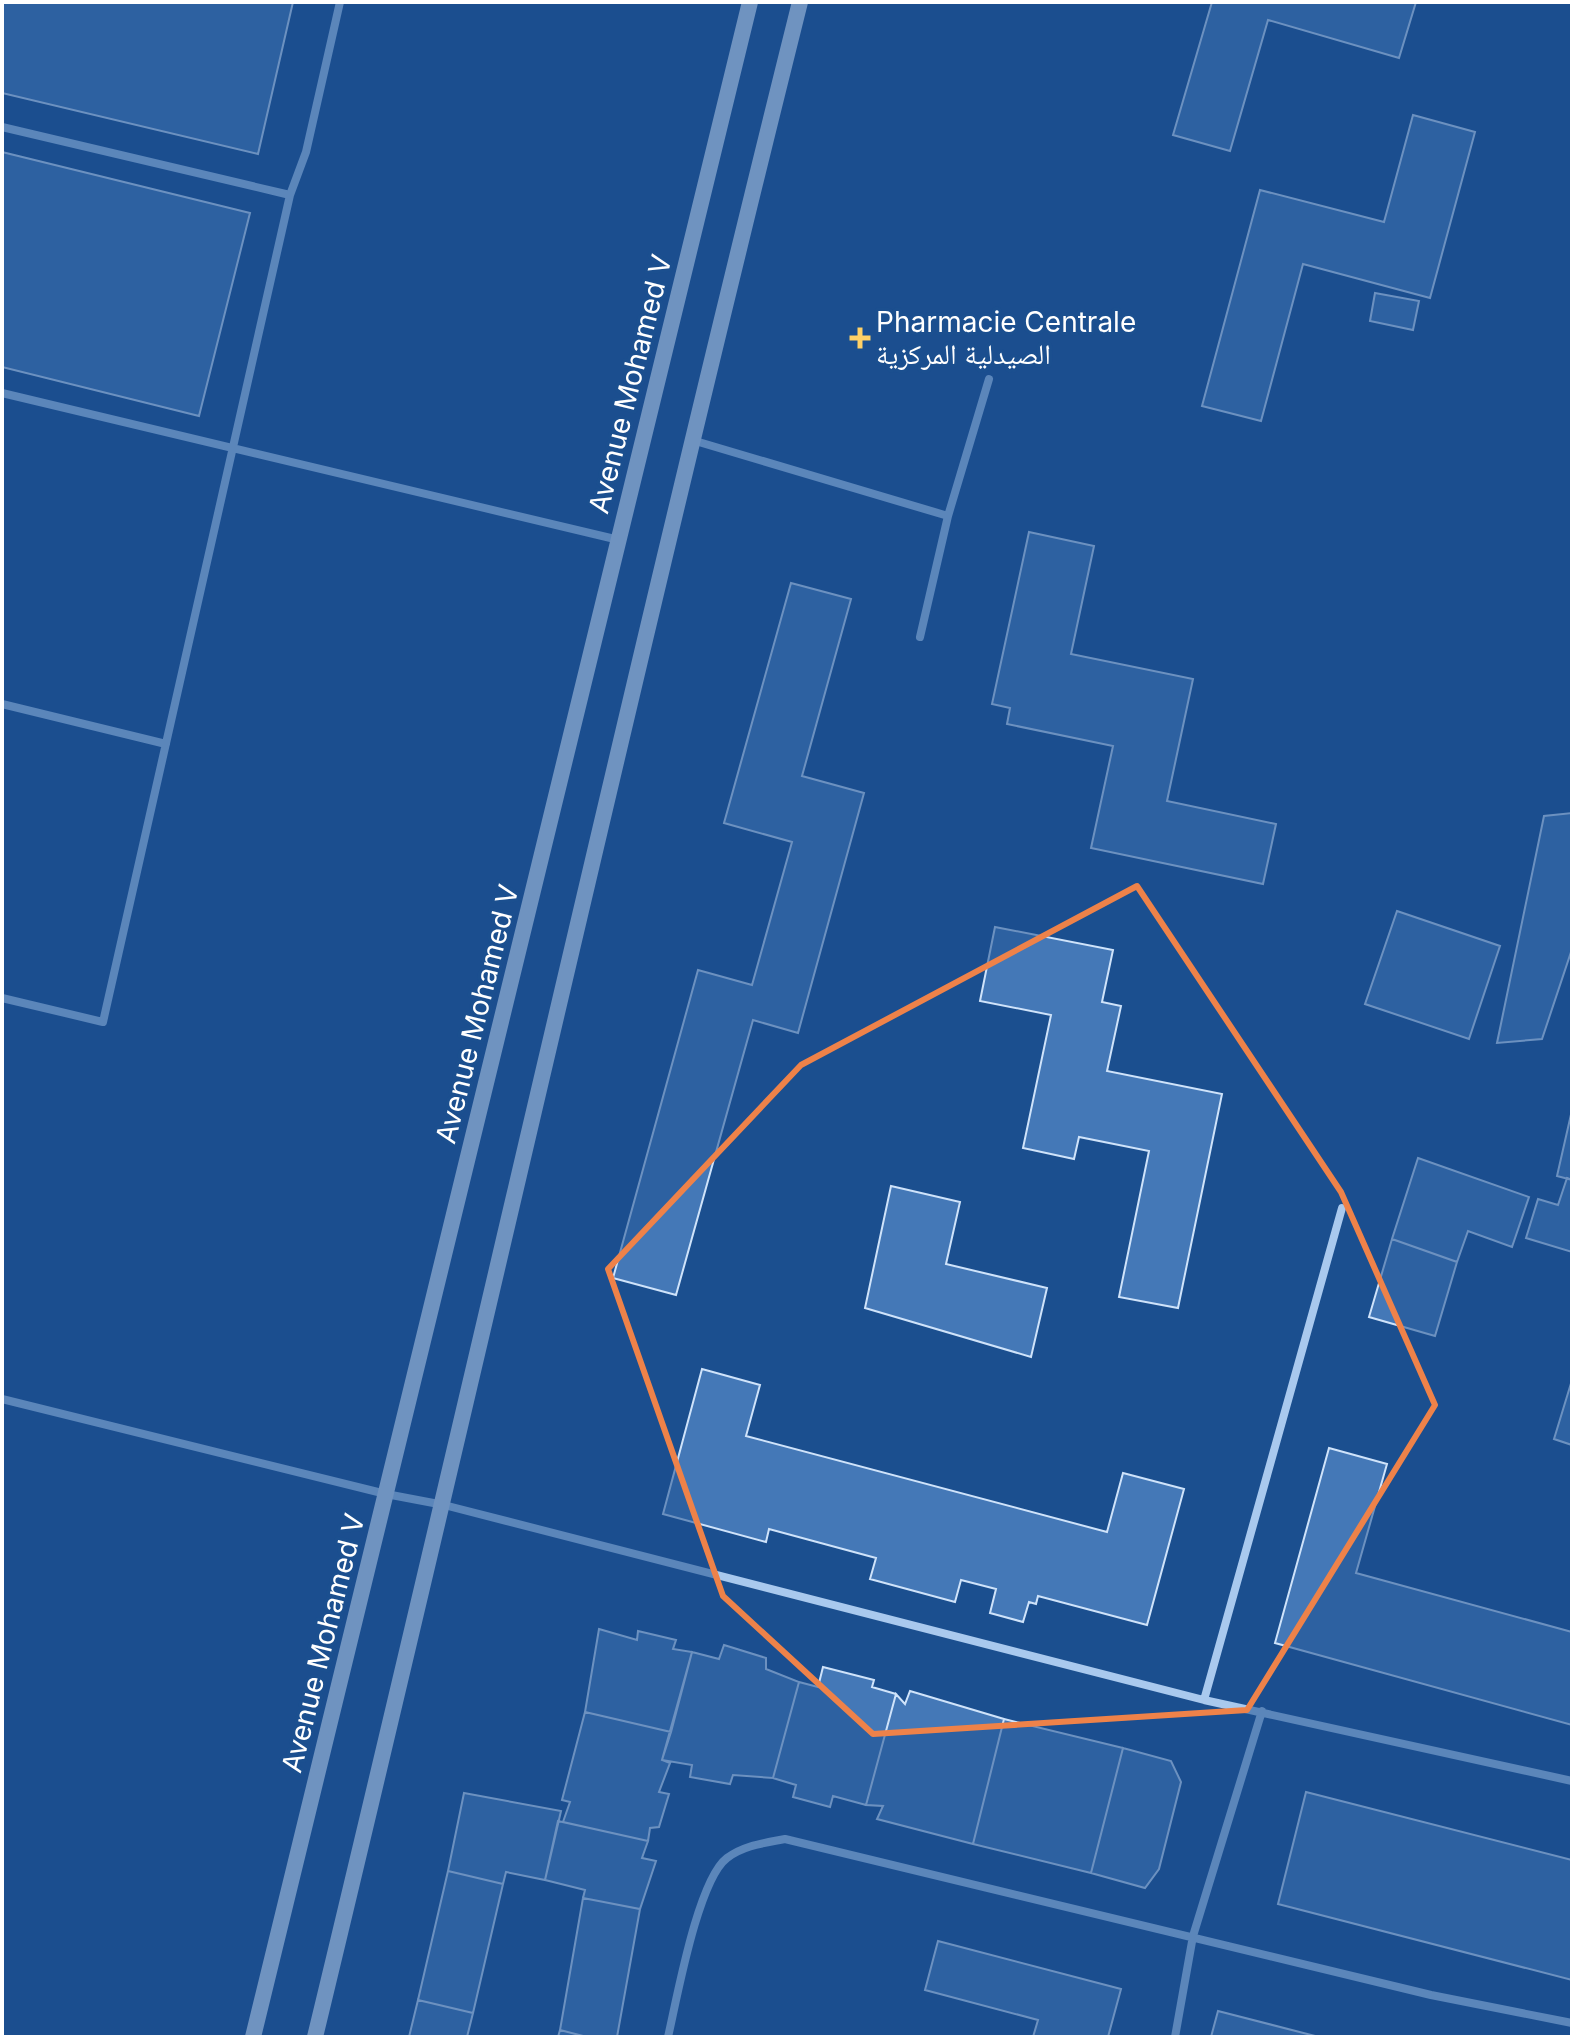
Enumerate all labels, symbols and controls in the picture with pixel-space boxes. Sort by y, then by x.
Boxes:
street label: Avenue Mohamed V [581,251,679,517]
place label: Pharmacie Centrale الصيدلية المركزية [876,305,1136,371]
marker: Pharmacie Centrale الصيدلية المركزية [851,329,869,347]
street label: Avenue Mohamed V [428,881,526,1147]
street label: Avenue Mohamed V [274,1510,372,1776]

